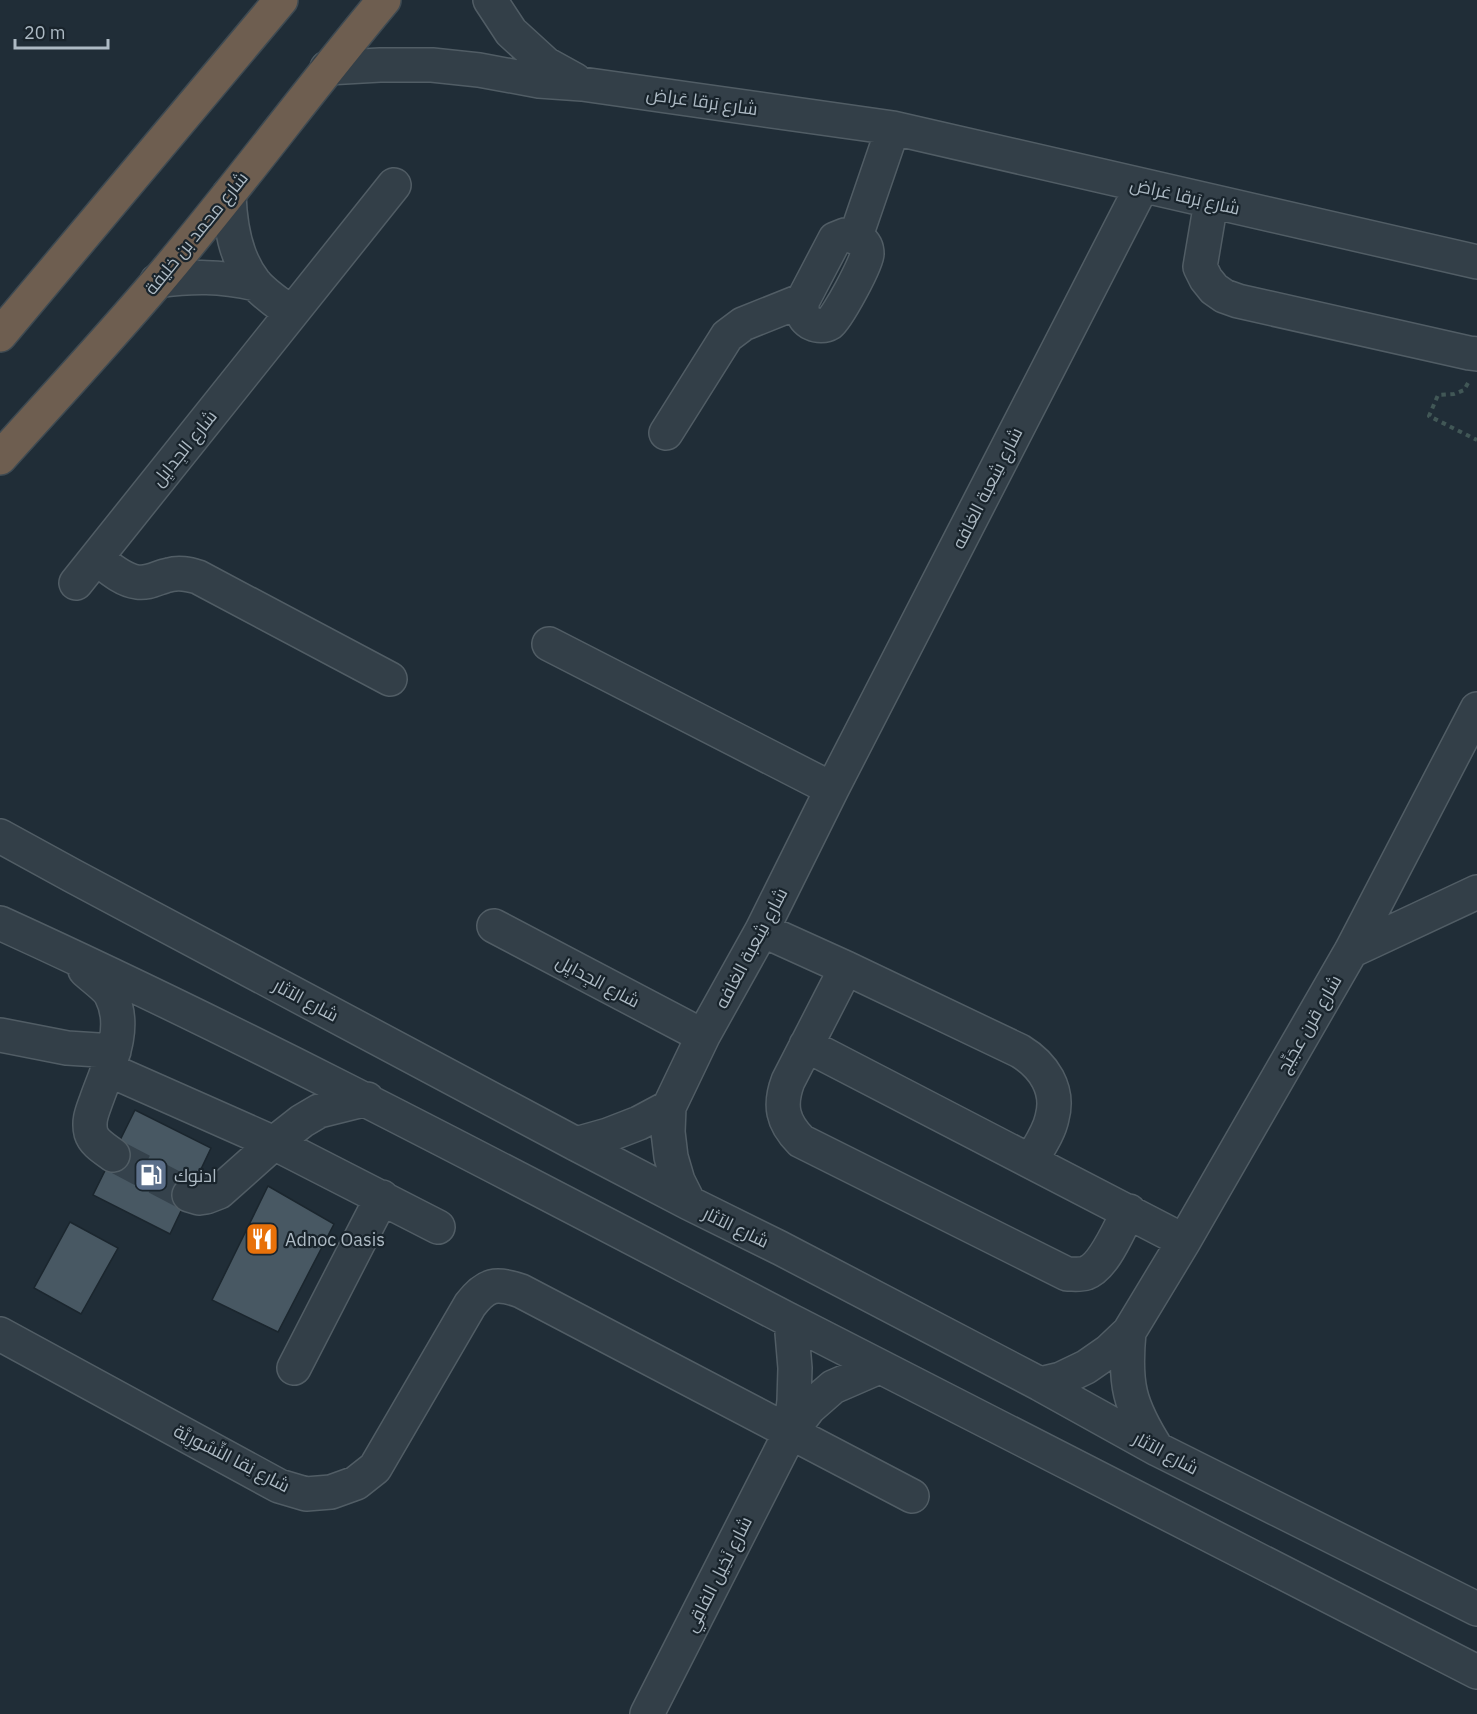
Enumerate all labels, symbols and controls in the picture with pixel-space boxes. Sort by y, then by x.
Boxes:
scale bar [15,12,108,50]
text: 20 m [24,21,66,44]
street label: شارع بَرقا عَراض [645,82,759,121]
street label: شارع محمد بن خليفة [139,167,254,300]
street label: شارع بَرقا عَراض [1128,172,1242,221]
street label: شارع الجِدايِل [146,405,223,491]
street label: شارع شِعبة الغافه [946,423,1028,553]
street label: شارع شِعبة الغافه [710,884,793,1013]
street label: شارع الجِدايِل [552,949,644,1014]
street label: شارع قرن عجَيِّج [1272,971,1347,1078]
street label: شارع الآثار [268,973,342,1028]
fuel station icon: ادنوك [133,1157,169,1193]
place label: ادنوك [174,1164,217,1187]
street label: شارع الآثار [698,1201,773,1254]
restaurant icon: Adnoc Oasis [244,1221,280,1257]
place label: Adnoc Oasis [285,1228,385,1251]
street label: شارع نِقا النِّسُورِيَّة [170,1418,294,1498]
street label: شارع الآثار [1128,1426,1202,1481]
street label: شارع نَخِيل الفاقِي [679,1512,760,1637]

